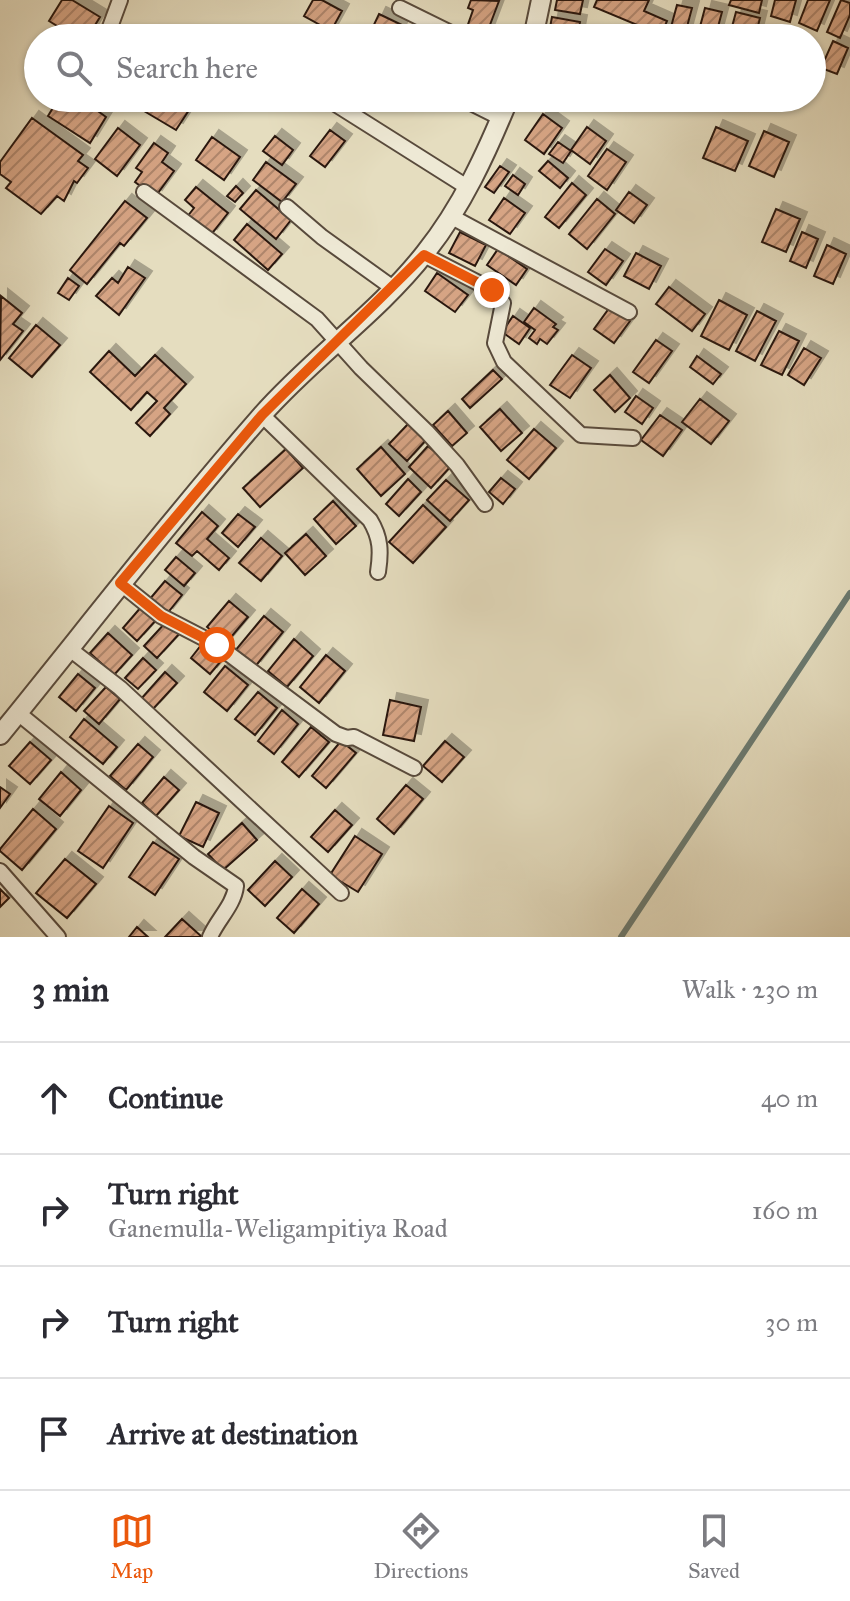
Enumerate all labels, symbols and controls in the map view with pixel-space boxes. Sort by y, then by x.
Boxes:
search box [24,24,826,112]
icon: search [52,46,96,90]
text: Search here [116,50,258,86]
route end [474,272,510,308]
route start [199,627,235,663]
text: 3 min [32,969,109,1010]
text: Walk · 230 m [682,973,818,1005]
icon: ahead [32,1076,76,1120]
text: Continue [108,1080,223,1116]
text: 40 m [761,1082,818,1114]
text: Turn right [108,1176,239,1212]
icon: right [32,1188,76,1232]
text: 160 m [752,1194,818,1226]
text: Ganemulla-Weligampitiya Road [108,1212,448,1244]
icon: right [32,1300,76,1344]
text: Turn right [108,1304,239,1340]
text: 30 m [765,1306,818,1338]
icon: arrive [32,1412,76,1456]
text: Arrive at destination [108,1416,358,1452]
tab: Map [110,1509,154,1584]
tab: Directions [373,1509,468,1584]
tab: Saved [688,1509,740,1584]

